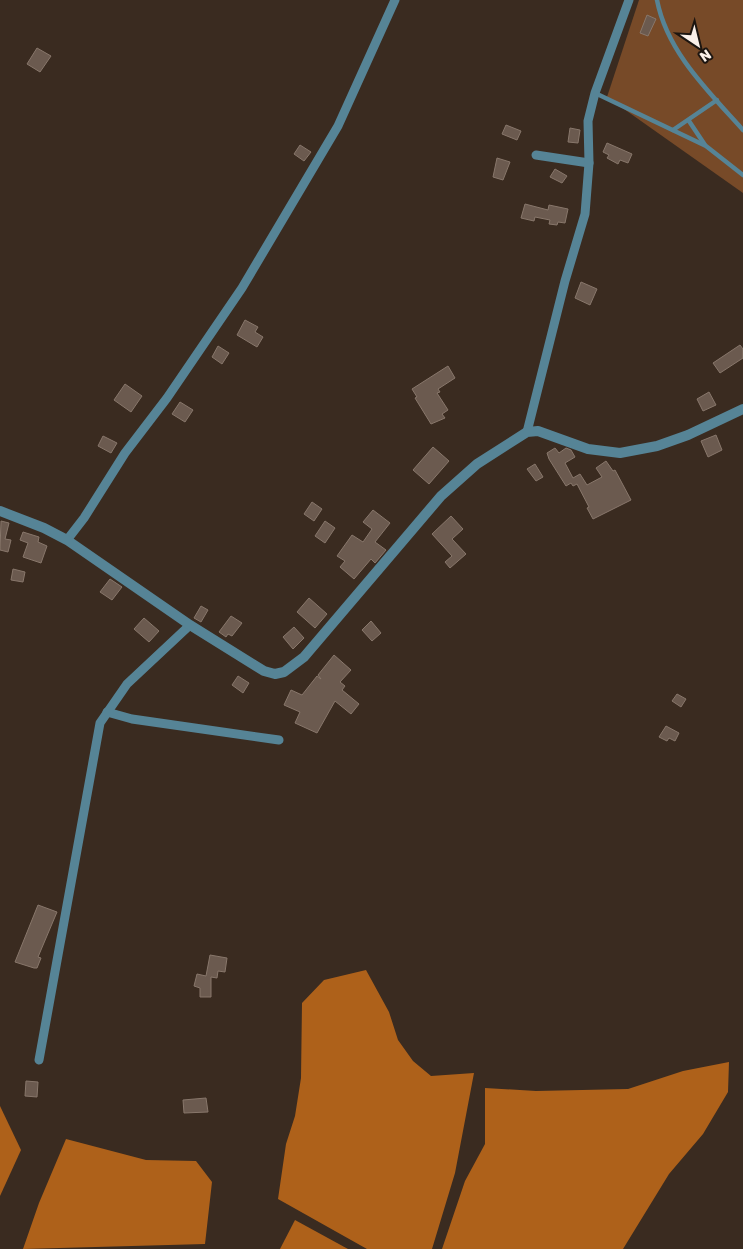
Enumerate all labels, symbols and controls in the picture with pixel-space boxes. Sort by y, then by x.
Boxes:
north arrow [673,20,723,70]
text: N [696,45,714,65]

